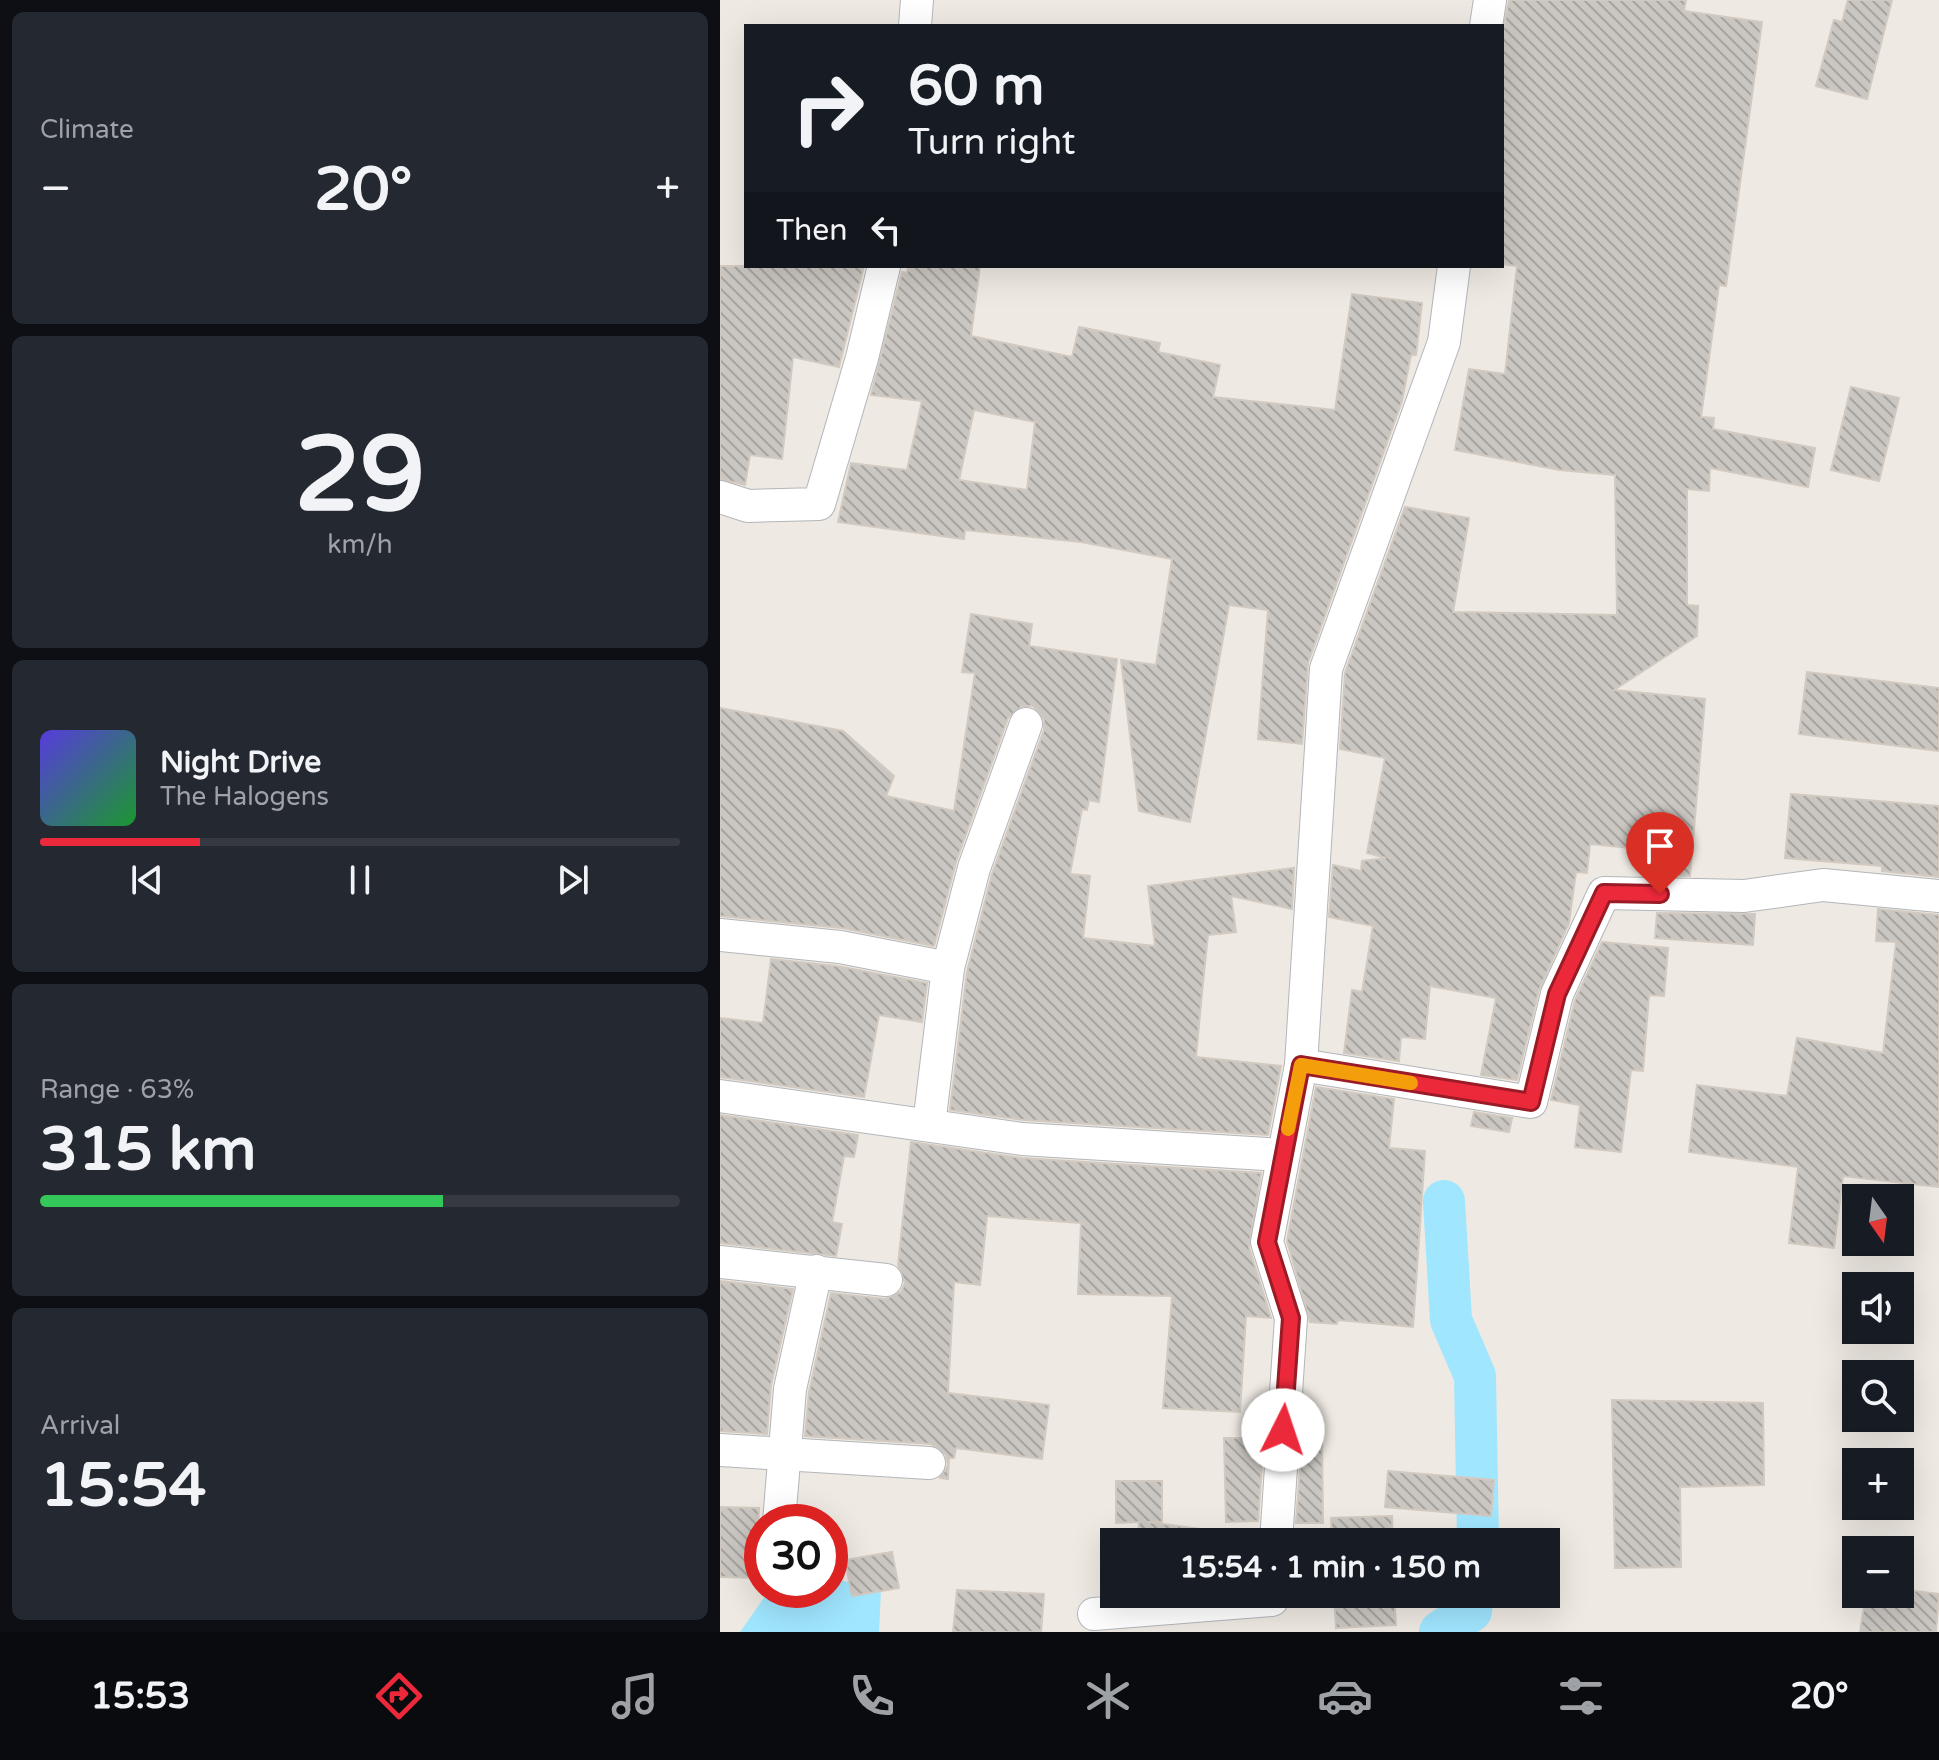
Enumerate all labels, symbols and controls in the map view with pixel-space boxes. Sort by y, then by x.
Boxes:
text: 60 m [908,53,1044,120]
icon: right [776,56,880,160]
text: Climate [40,114,134,145]
text: Turn right [908,121,1075,164]
text: 20° [314,154,412,226]
text: − [40,163,71,216]
text: + [655,163,680,216]
icon: left [864,208,908,252]
text: Then [776,212,848,249]
text: 29 [295,414,425,539]
text: km/h [327,529,393,560]
text: Night Drive [160,744,321,781]
text: The Halogens [160,781,329,812]
pin [1626,812,1694,894]
icon: arrive [1638,824,1682,868]
icon: previous [125,858,169,902]
icon: pause [338,858,382,902]
icon: next [551,858,595,902]
text: Range · 63% [40,1074,194,1105]
text: 315 km [40,1114,256,1186]
north arrow [1842,1184,1914,1256]
map controls [1842,1184,1914,1608]
button: sound [1842,1272,1914,1344]
button: search [1842,1360,1914,1432]
position arrow [1241,1388,1325,1472]
text: Arrival [40,1410,120,1441]
button: + [1842,1448,1914,1520]
text: 15:54 [40,1450,206,1522]
speed limit sign: 30 [744,1504,848,1608]
button: − [1842,1536,1914,1608]
text: 15:54 · 1 min · 150 m [1179,1549,1481,1586]
icon: directions [371,1668,427,1724]
icon: music [607,1668,663,1724]
icon: phone [844,1668,900,1724]
icon: climate [1080,1668,1136,1724]
icon: car [1317,1668,1373,1724]
icon: filters [1553,1668,1609,1724]
text: 15:53 [90,1675,190,1718]
text: 20° [1790,1675,1849,1718]

